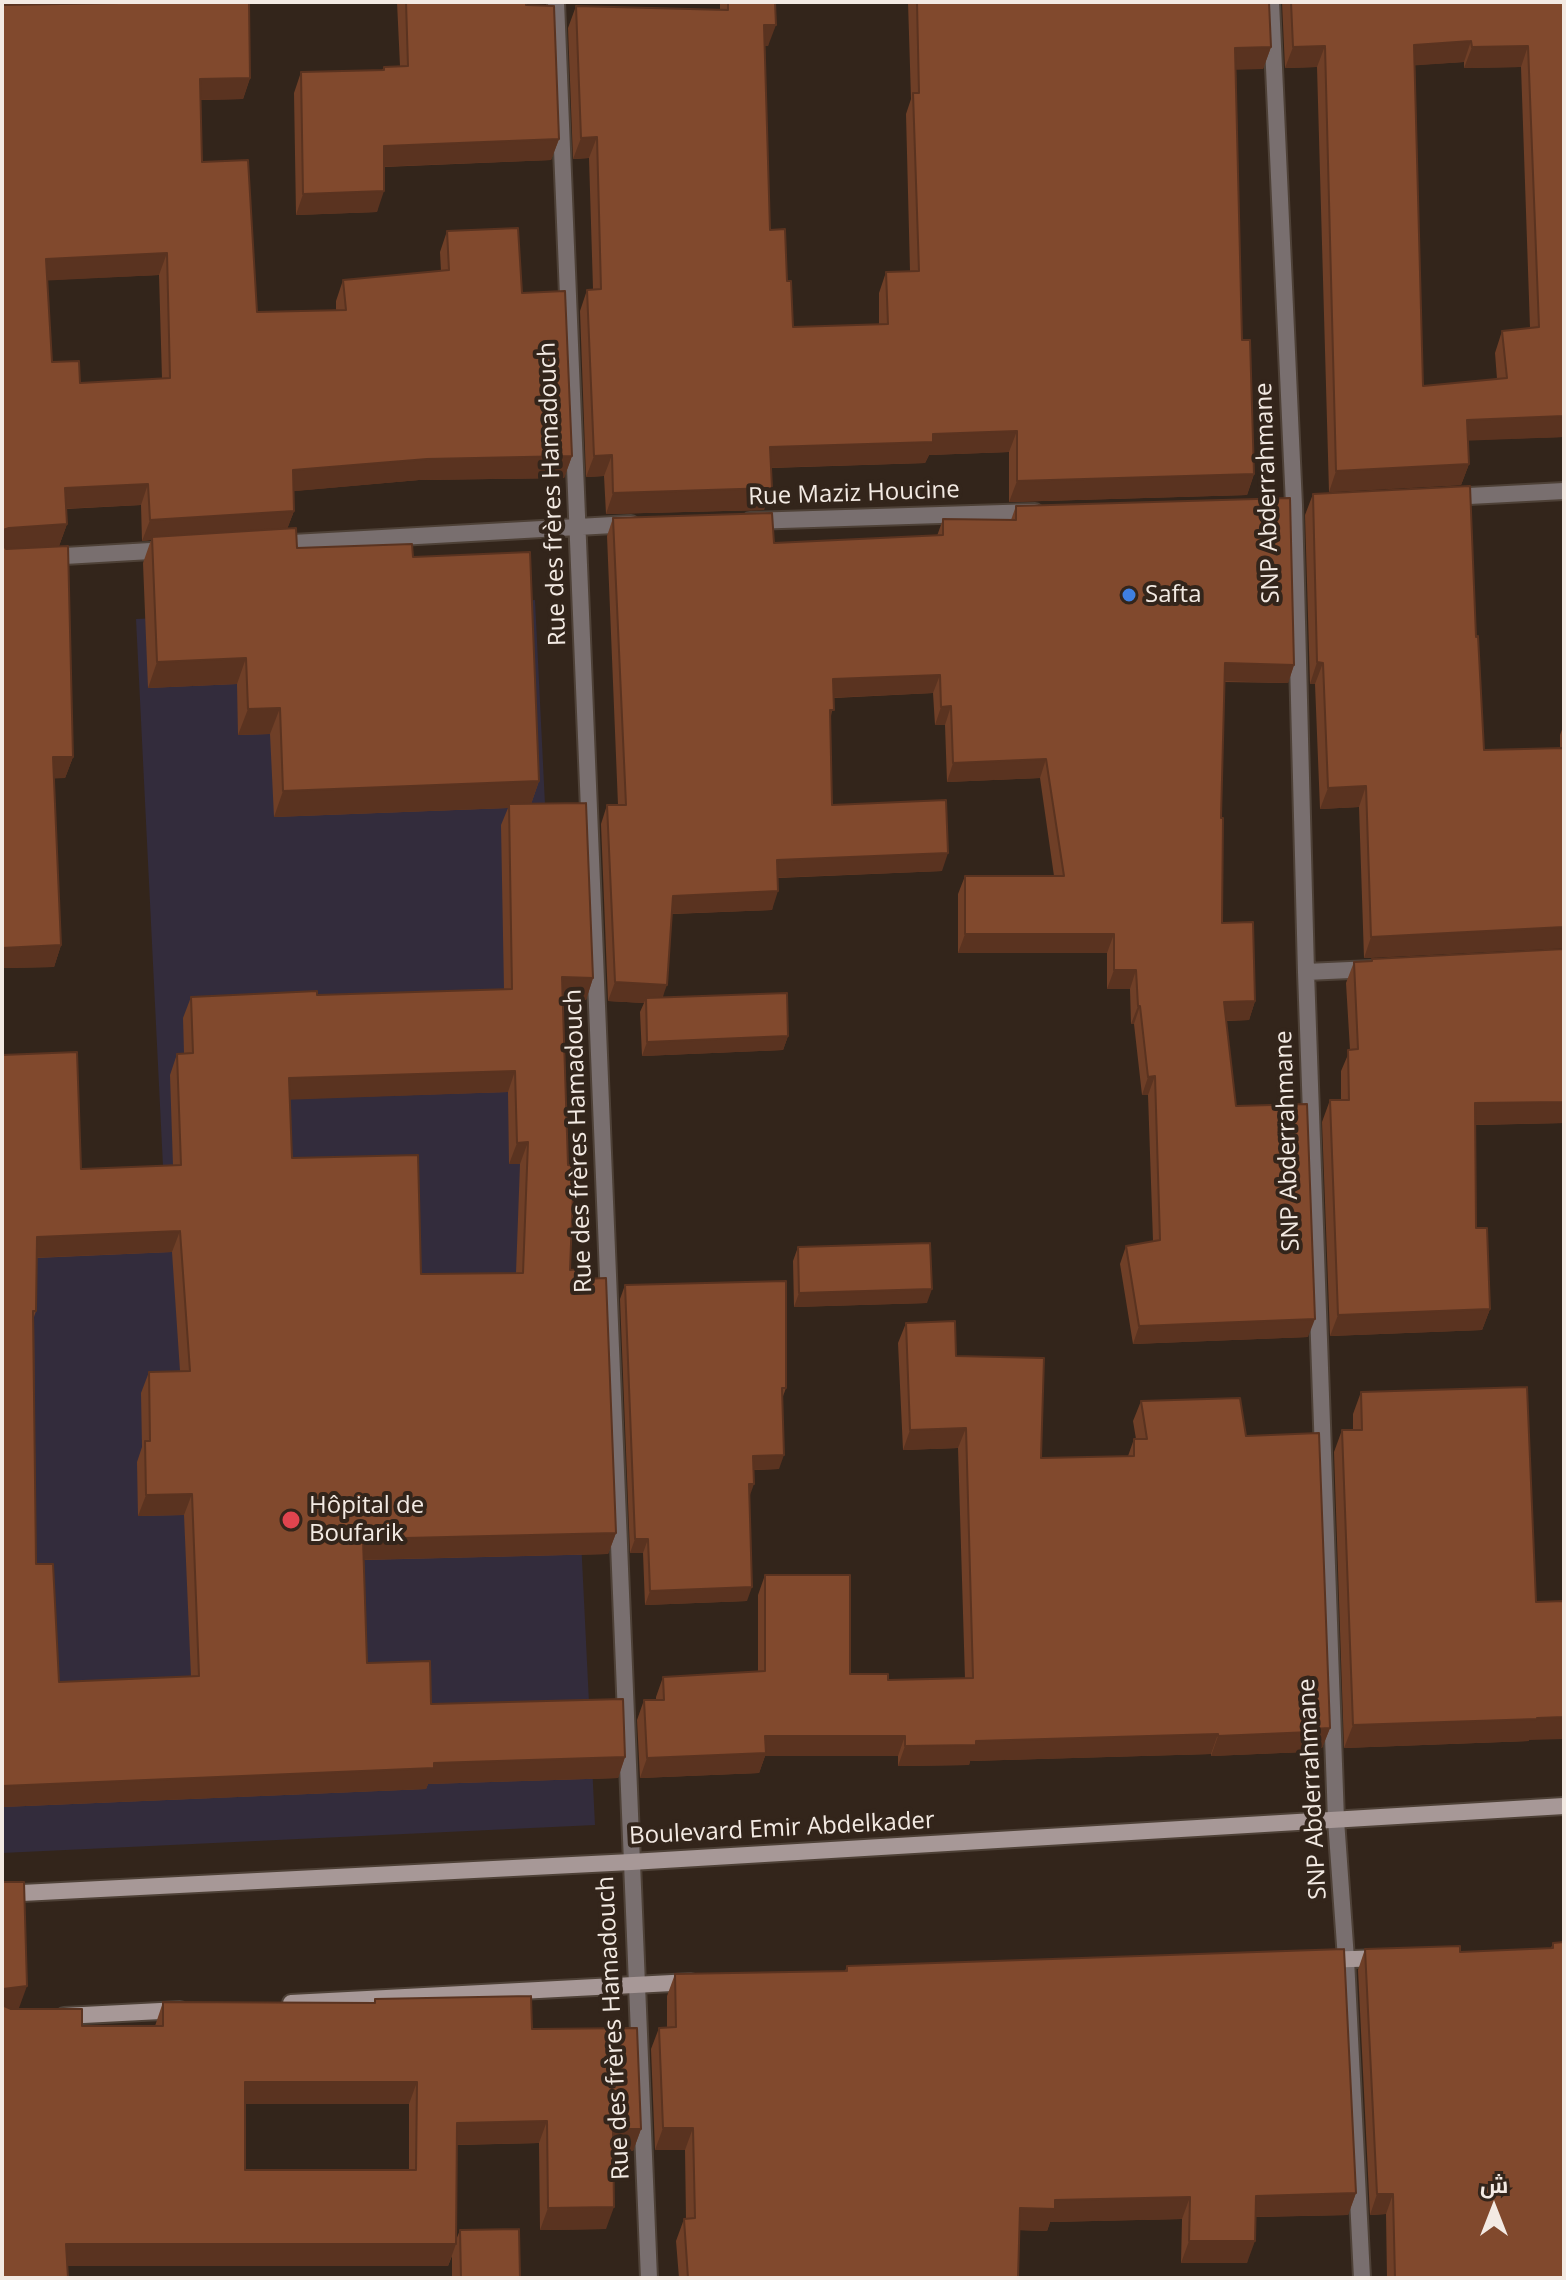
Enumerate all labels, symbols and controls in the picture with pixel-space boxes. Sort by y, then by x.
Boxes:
street label: Rue des frères Hamadouch [533,342,573,646]
street label: SNP Abderrahmane [1250,382,1286,604]
street label: Rue Maziz Houcine [748,476,960,512]
place label: Safta [1145,581,1201,609]
marker: Safta [1120,586,1138,604]
street label: Rue des frères Hamadouch [559,989,599,1293]
street label: SNP Abderrahmane [1270,1030,1306,1252]
place label: Hôpital de Boufarik [309,1492,424,1548]
marker: Hôpital de Boufarik [280,1509,302,1531]
street label: SNP Abderrahmane [1293,1678,1333,1900]
street label: Boulevard Emir Abdelkader [629,1807,935,1851]
street label: Rue des frères Hamadouch [592,1875,636,2181]
north arrow [1454,2168,1534,2248]
text: ش [1480,2169,1508,2199]

